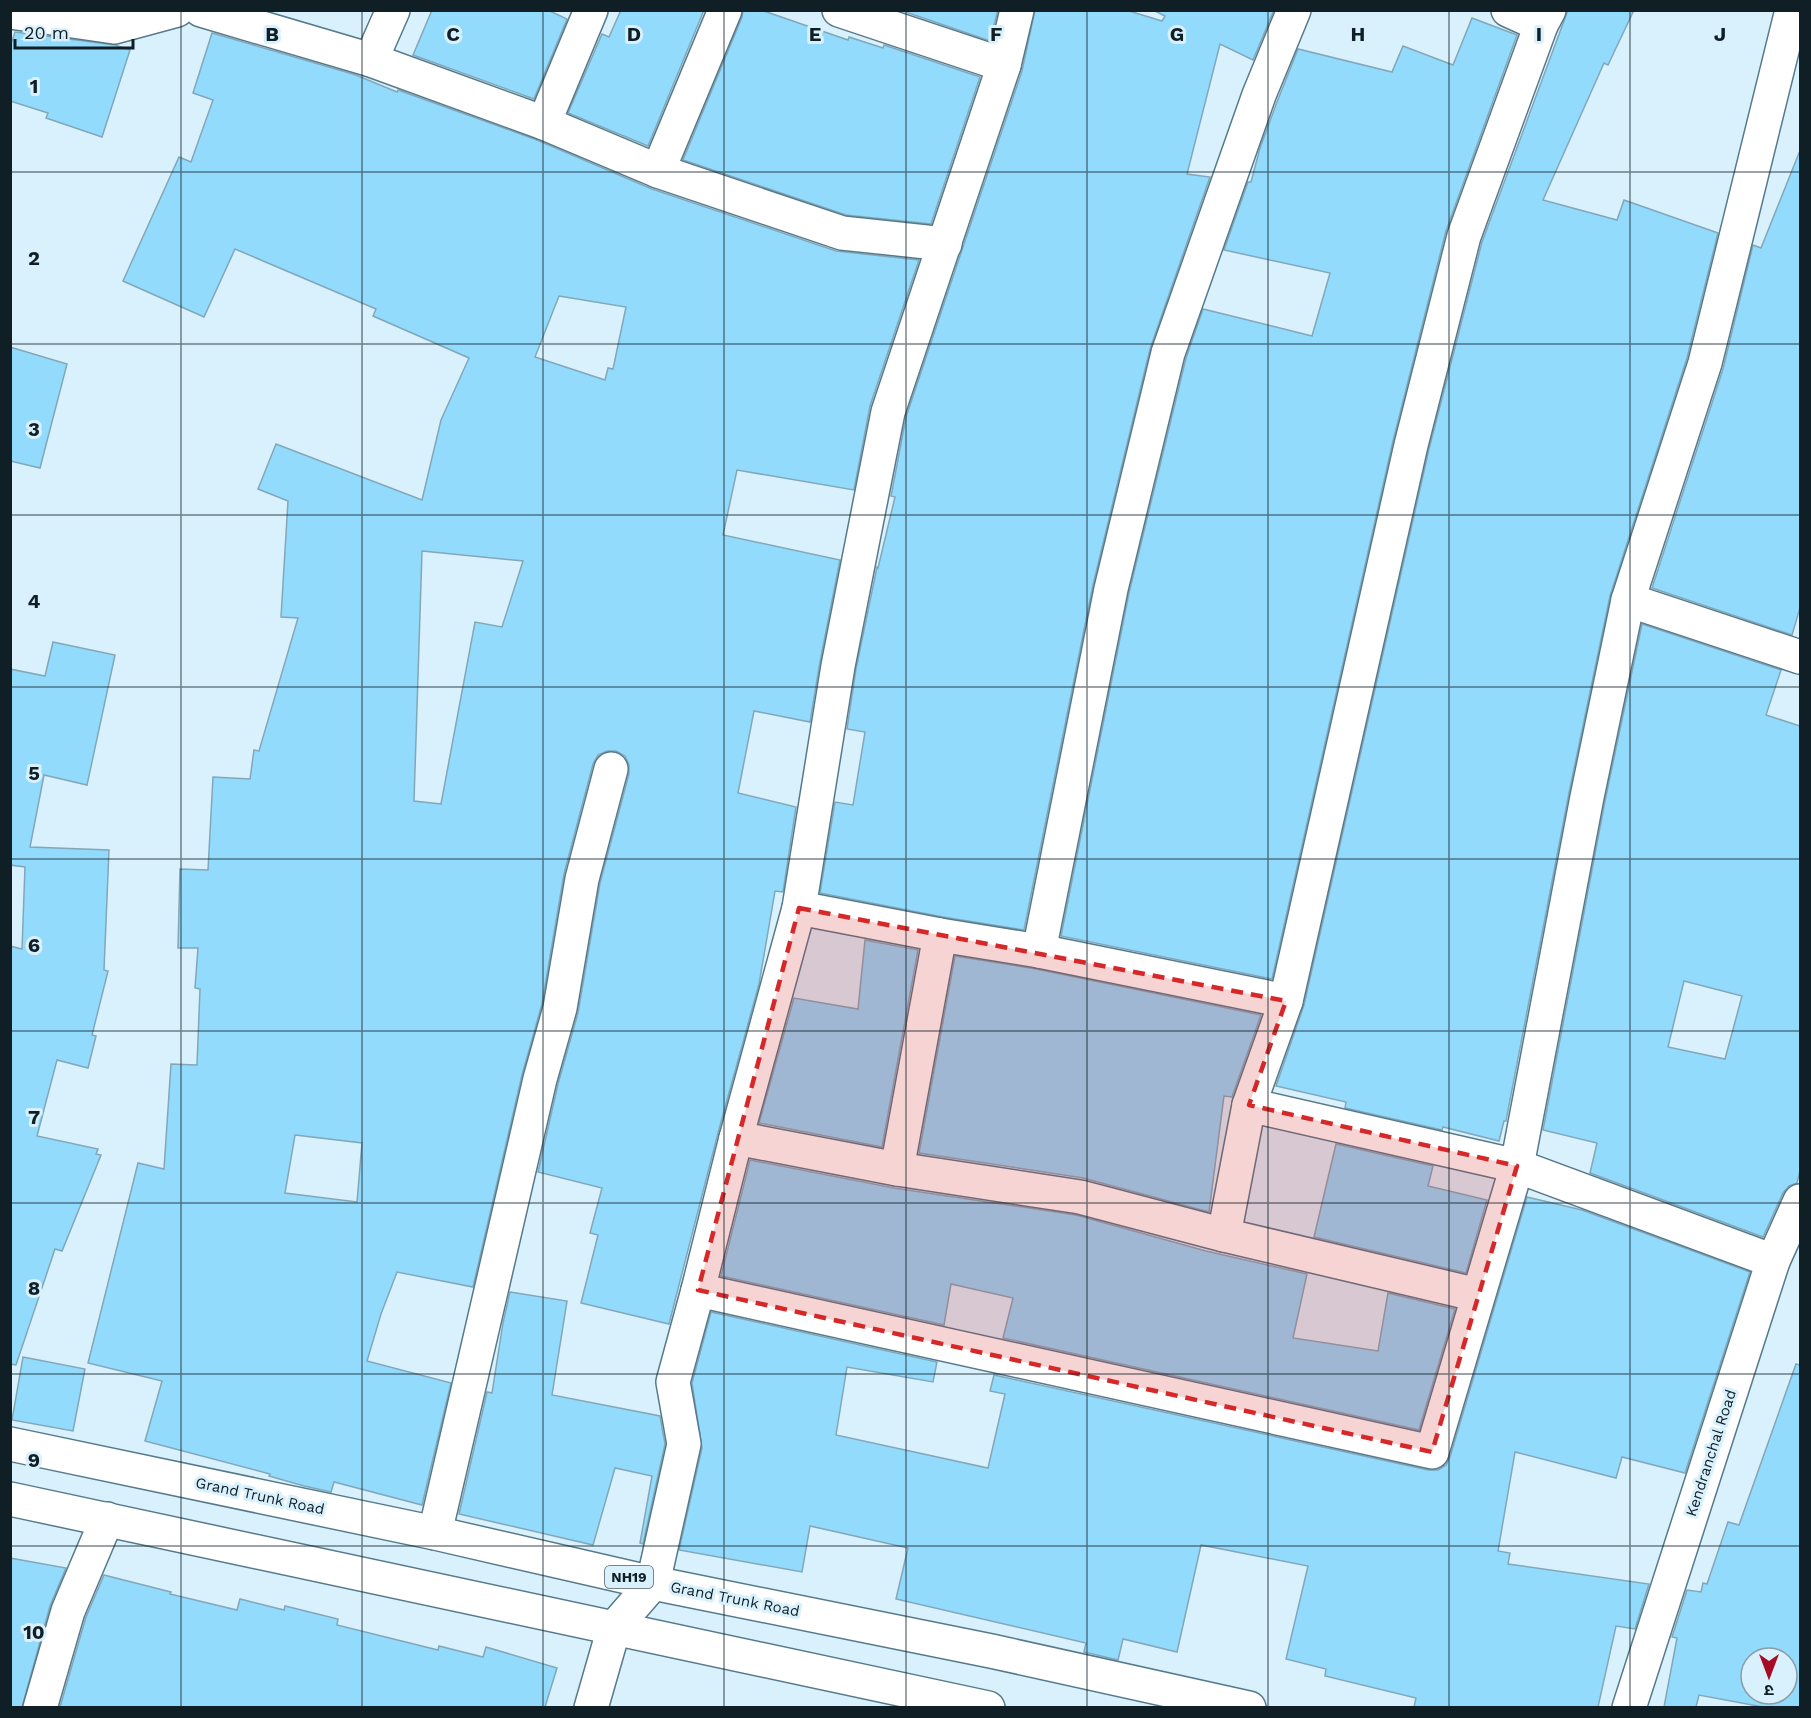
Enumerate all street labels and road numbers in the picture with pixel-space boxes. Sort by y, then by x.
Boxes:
street label: Kendranchal Road [1682,1387,1740,1519]
street label: Grand Trunk Road [194,1474,326,1518]
road number: NH19 [605,1566,653,1588]
street label: Grand Trunk Road [669,1578,801,1620]

